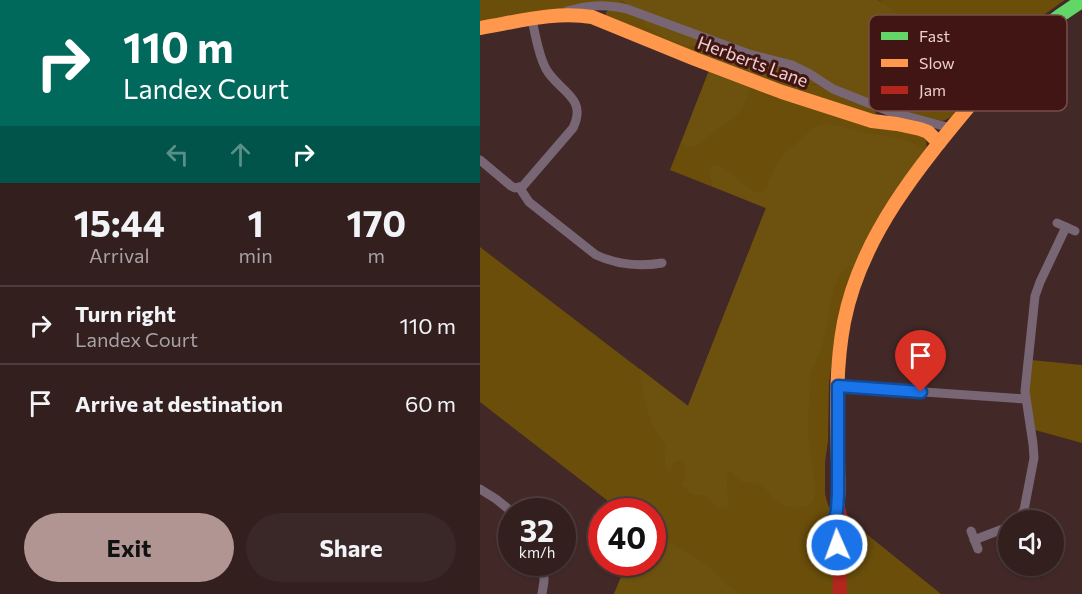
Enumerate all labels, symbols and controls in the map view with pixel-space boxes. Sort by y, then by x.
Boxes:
legend [869,15,1067,111]
text: 110 m [123,20,234,72]
icon: right [24,24,102,102]
text: Fast [919,26,950,45]
street label: Herberts Lane [695,31,811,91]
text: Slow [919,53,955,72]
text: Landex Court [123,72,289,105]
text: Jam [919,80,946,99]
icon: left [161,138,194,171]
icon: ahead [224,138,257,171]
icon: right [287,138,320,171]
text: 15:44 [74,200,165,244]
text: 1 [247,200,264,244]
text: 170 [346,200,406,244]
text: Arrival [89,243,150,267]
text: min [239,243,273,267]
text: m [368,243,385,267]
text: Turn right [75,300,176,327]
icon: right [24,309,57,342]
text: 110 m [399,312,456,339]
text: Landex Court [75,327,198,351]
pin [895,330,946,392]
icon: arrive [904,339,937,372]
icon: arrive [24,387,57,420]
text: Arrive at destination [75,390,283,417]
text: 60 m [405,390,456,417]
speed limit sign: 40 [588,498,666,576]
map controls [998,510,1064,576]
button: sound [998,510,1064,576]
text: 32 [520,511,554,548]
button: Exit [24,513,234,582]
button: Share [246,513,456,582]
position arrow [805,513,869,577]
text: km/h [519,543,555,561]

